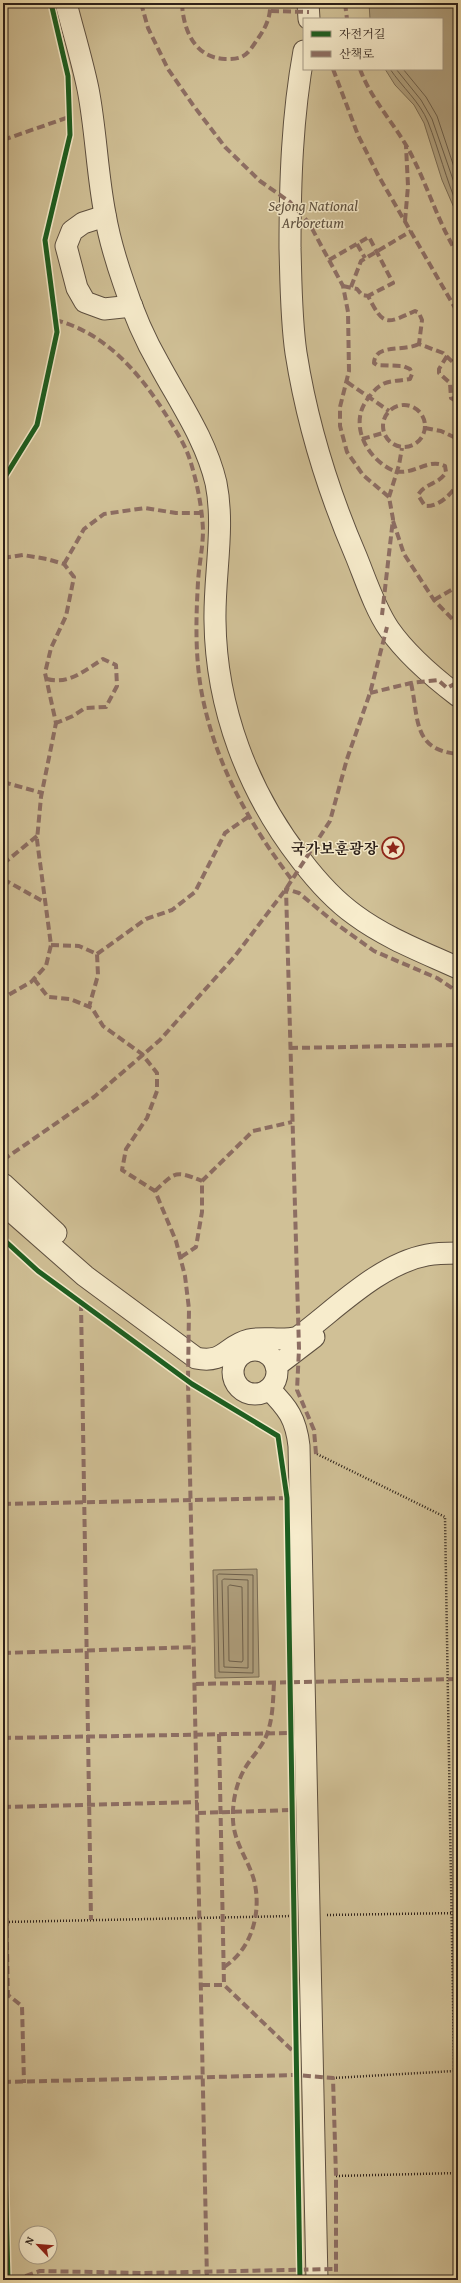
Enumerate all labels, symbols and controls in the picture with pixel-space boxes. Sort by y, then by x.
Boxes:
legend [303,18,443,70]
text: 자전거길 [339,25,385,42]
text: 산책로 [339,45,374,62]
park label: Sejong National Arboretum [268,195,358,233]
place icon: 국가보훈광장 [380,835,406,861]
place label: 국가보훈광장 [291,838,378,859]
north arrow [18,2225,58,2265]
text: N [20,2233,38,2247]

